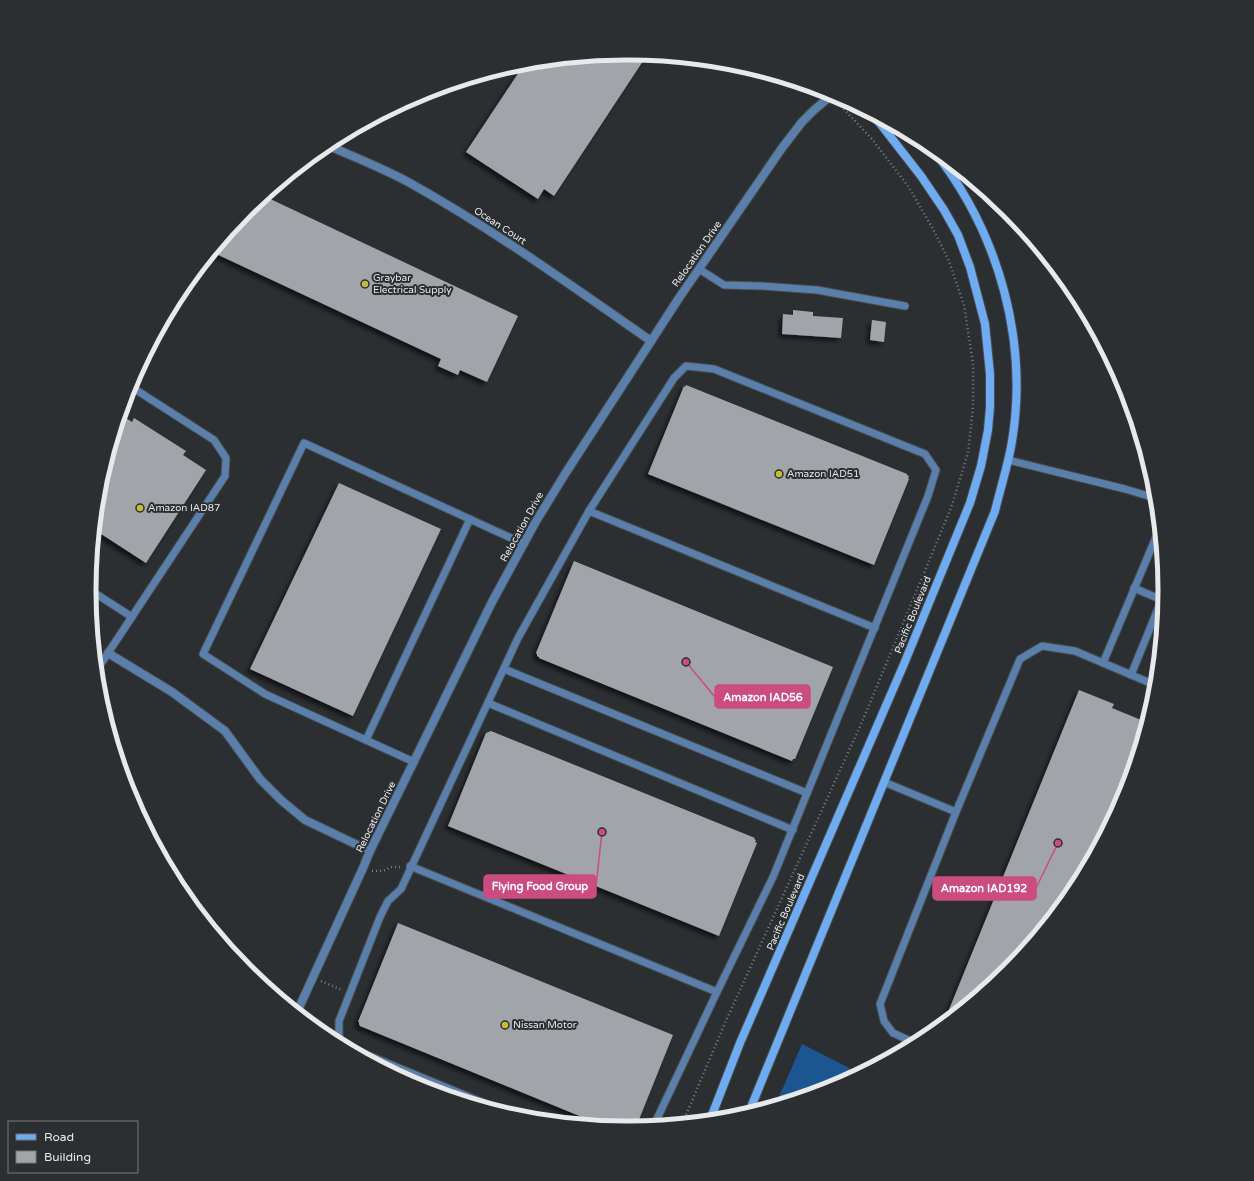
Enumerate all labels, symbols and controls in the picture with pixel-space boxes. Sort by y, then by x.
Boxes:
street label: Ocean Court [472,205,528,247]
street label: Relocation Drive [670,218,724,289]
place label: Graybar Electrical Supply [373,272,452,296]
marker: Graybar Electrical Supply [360,279,370,289]
place label: Amazon IAD51 [787,468,859,480]
marker: Amazon IAD51 [774,469,784,479]
street label: Relocation Drive [498,490,546,564]
place label: Amazon IAD87 [148,502,220,514]
marker: Amazon IAD87 [135,503,145,513]
street label: Pacific Boulevard [892,575,934,655]
callout: Amazon IAD56 [715,685,810,708]
text: Amazon IAD56 [723,691,803,704]
street label: Relocation Drive [354,779,399,855]
street label: Pacific Boulevard [764,872,808,952]
callout: Flying Food Group [484,875,596,898]
callout: Amazon IAD192 [933,877,1036,900]
text: Flying Food Group [492,880,588,894]
text: Amazon IAD192 [941,882,1027,895]
place label: Nissan Motor [513,1019,577,1031]
marker: Nissan Motor [500,1020,510,1030]
legend [8,1121,138,1173]
text: Road [44,1130,74,1144]
text: Building [44,1150,91,1164]

